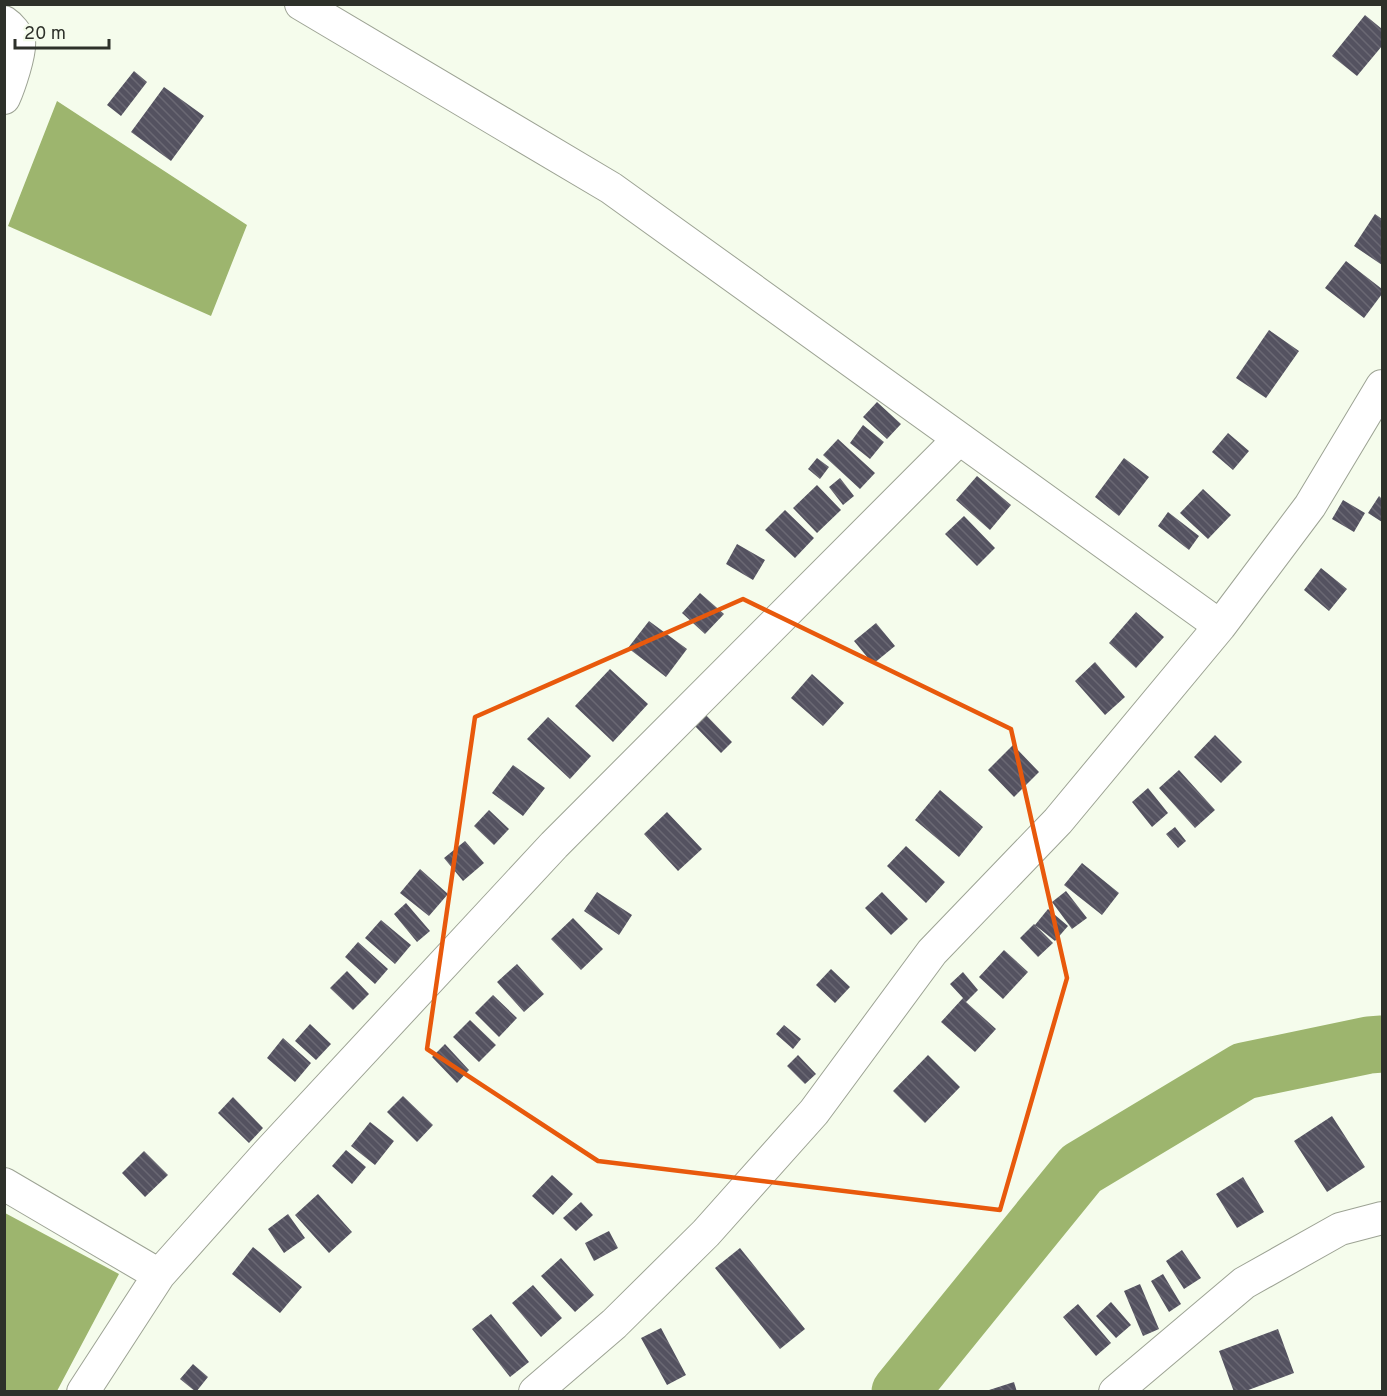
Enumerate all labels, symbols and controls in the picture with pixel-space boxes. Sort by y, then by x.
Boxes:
scale bar [15,12,110,50]
text: 20 m [24,23,66,46]

